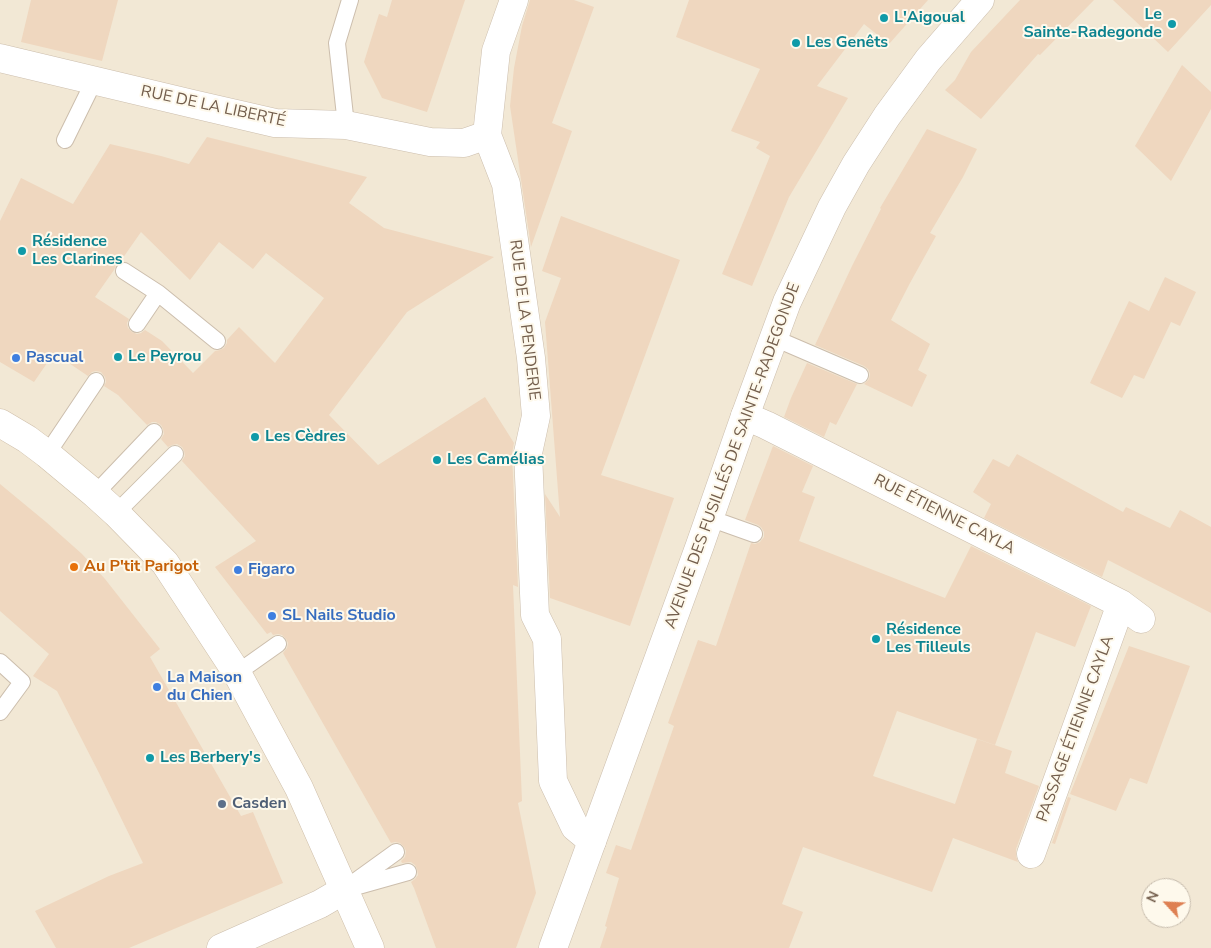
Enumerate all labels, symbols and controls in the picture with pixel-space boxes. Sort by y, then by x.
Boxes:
place label: Le Sainte-Radegonde [1023,5,1162,43]
place label: L'Aigoual [894,8,965,28]
marker: L'Aigoual [878,12,890,24]
marker: Le Sainte-Radegonde [1166,18,1178,30]
place label: Les Genêts [806,33,888,53]
marker: Les Genêts [790,37,802,49]
street label: RUE DE LA LIBERTÉ [139,82,287,132]
place label: Résidence Les Clarines [32,232,123,270]
street label: RUE DE LA PENDERIE [505,238,543,402]
marker: Résidence Les Clarines [16,245,28,257]
street label: AVENUE DES FUSILLÉS DE SAINTE-RADEGONDE [661,280,805,632]
place label: Le Peyrou [128,347,202,367]
place label: Pascual [26,348,83,368]
marker: Le Peyrou [112,351,124,363]
marker: Pascual [10,352,22,364]
place label: Les Cèdres [265,427,346,447]
marker: Les Cèdres [249,431,261,443]
place label: Les Camélias [447,450,544,470]
marker: Les Camélias [431,454,443,466]
street label: RUE ÉTIENNE CAYLA [870,471,1018,559]
place label: Au P'tit Parigot [84,557,199,577]
place label: Figaro [248,560,295,580]
marker: Au P'tit Parigot [68,561,80,573]
marker: Figaro [232,564,244,576]
place label: SL Nails Studio [282,606,396,626]
marker: SL Nails Studio [266,610,278,622]
place label: Résidence Les Tilleuls [886,620,971,658]
marker: Résidence Les Tilleuls [870,633,882,645]
street label: PASSAGE ÉTIENNE CAYLA [1033,633,1119,825]
place label: La Maison du Chien [167,668,242,706]
marker: La Maison du Chien [151,681,163,693]
place label: Les Berbery's [160,748,261,768]
marker: Les Berbery's [144,752,156,764]
place label: Casden [232,794,287,814]
marker: Casden [216,798,228,810]
north arrow [1141,878,1191,928]
text: N [1142,888,1164,906]

